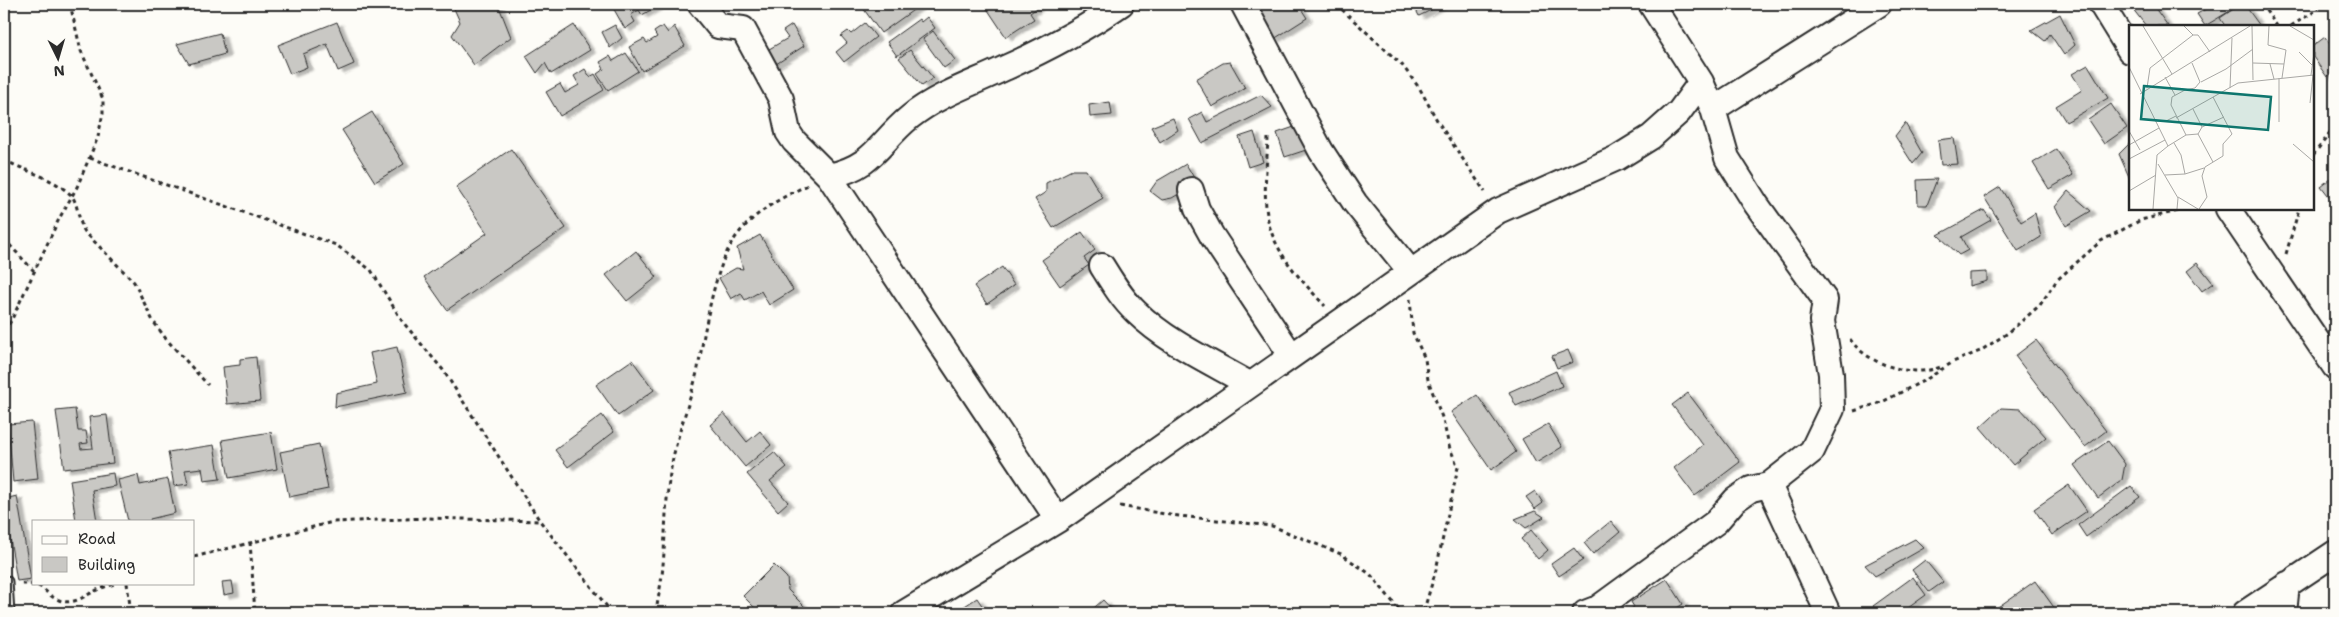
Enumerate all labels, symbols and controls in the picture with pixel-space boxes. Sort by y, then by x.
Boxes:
inset map [2129,25,2314,210]
north arrow [32,32,82,82]
text: N [53,62,65,80]
legend [32,520,195,584]
text: Road [78,529,116,549]
text: Building [78,555,135,575]

